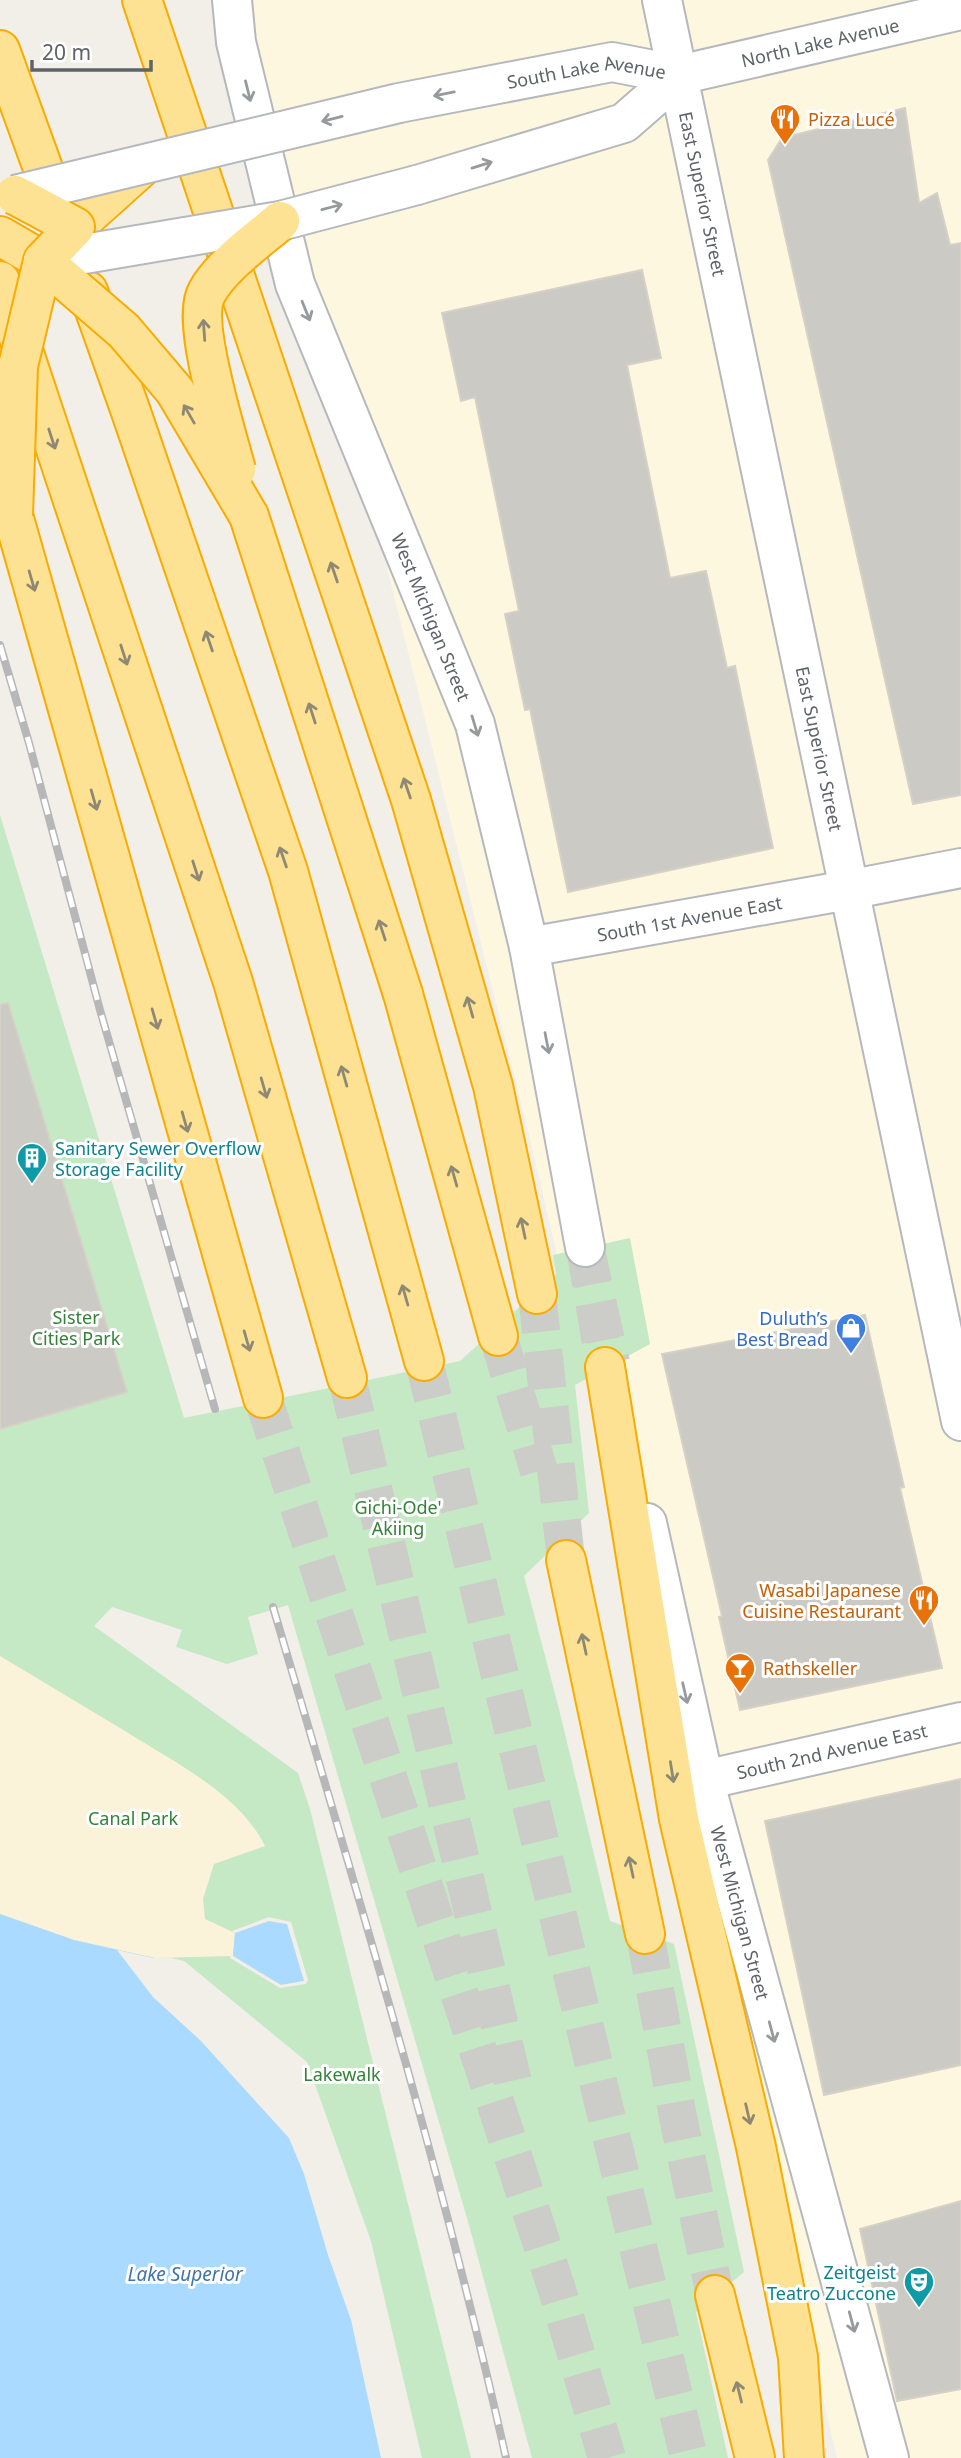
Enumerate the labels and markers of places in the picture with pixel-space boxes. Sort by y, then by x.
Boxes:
restaurant icon: Pizza Lucé [768,102,802,146]
place label: Pizza Lucé [808,107,895,131]
place label: Sanitary Sewer Overflow Storage Facility [55,1136,261,1181]
building icon: Sanitary Sewer Overflow Storage Facility [15,1141,49,1185]
place label: Duluth’s Best Bread [736,1306,828,1351]
shop icon: Duluth’s Best Bread [834,1311,868,1355]
place label: Wasabi Japanese Cuisine Restaurant [742,1578,901,1623]
restaurant icon: Wasabi Japanese Cuisine Restaurant [907,1583,941,1627]
bar icon: Rathskeller [723,1651,757,1695]
place label: Rathskeller [763,1656,858,1680]
place label: Zeitgeist Teatro Zuccone [767,2260,896,2305]
theatre icon: Zeitgeist Teatro Zuccone [902,2265,936,2309]

